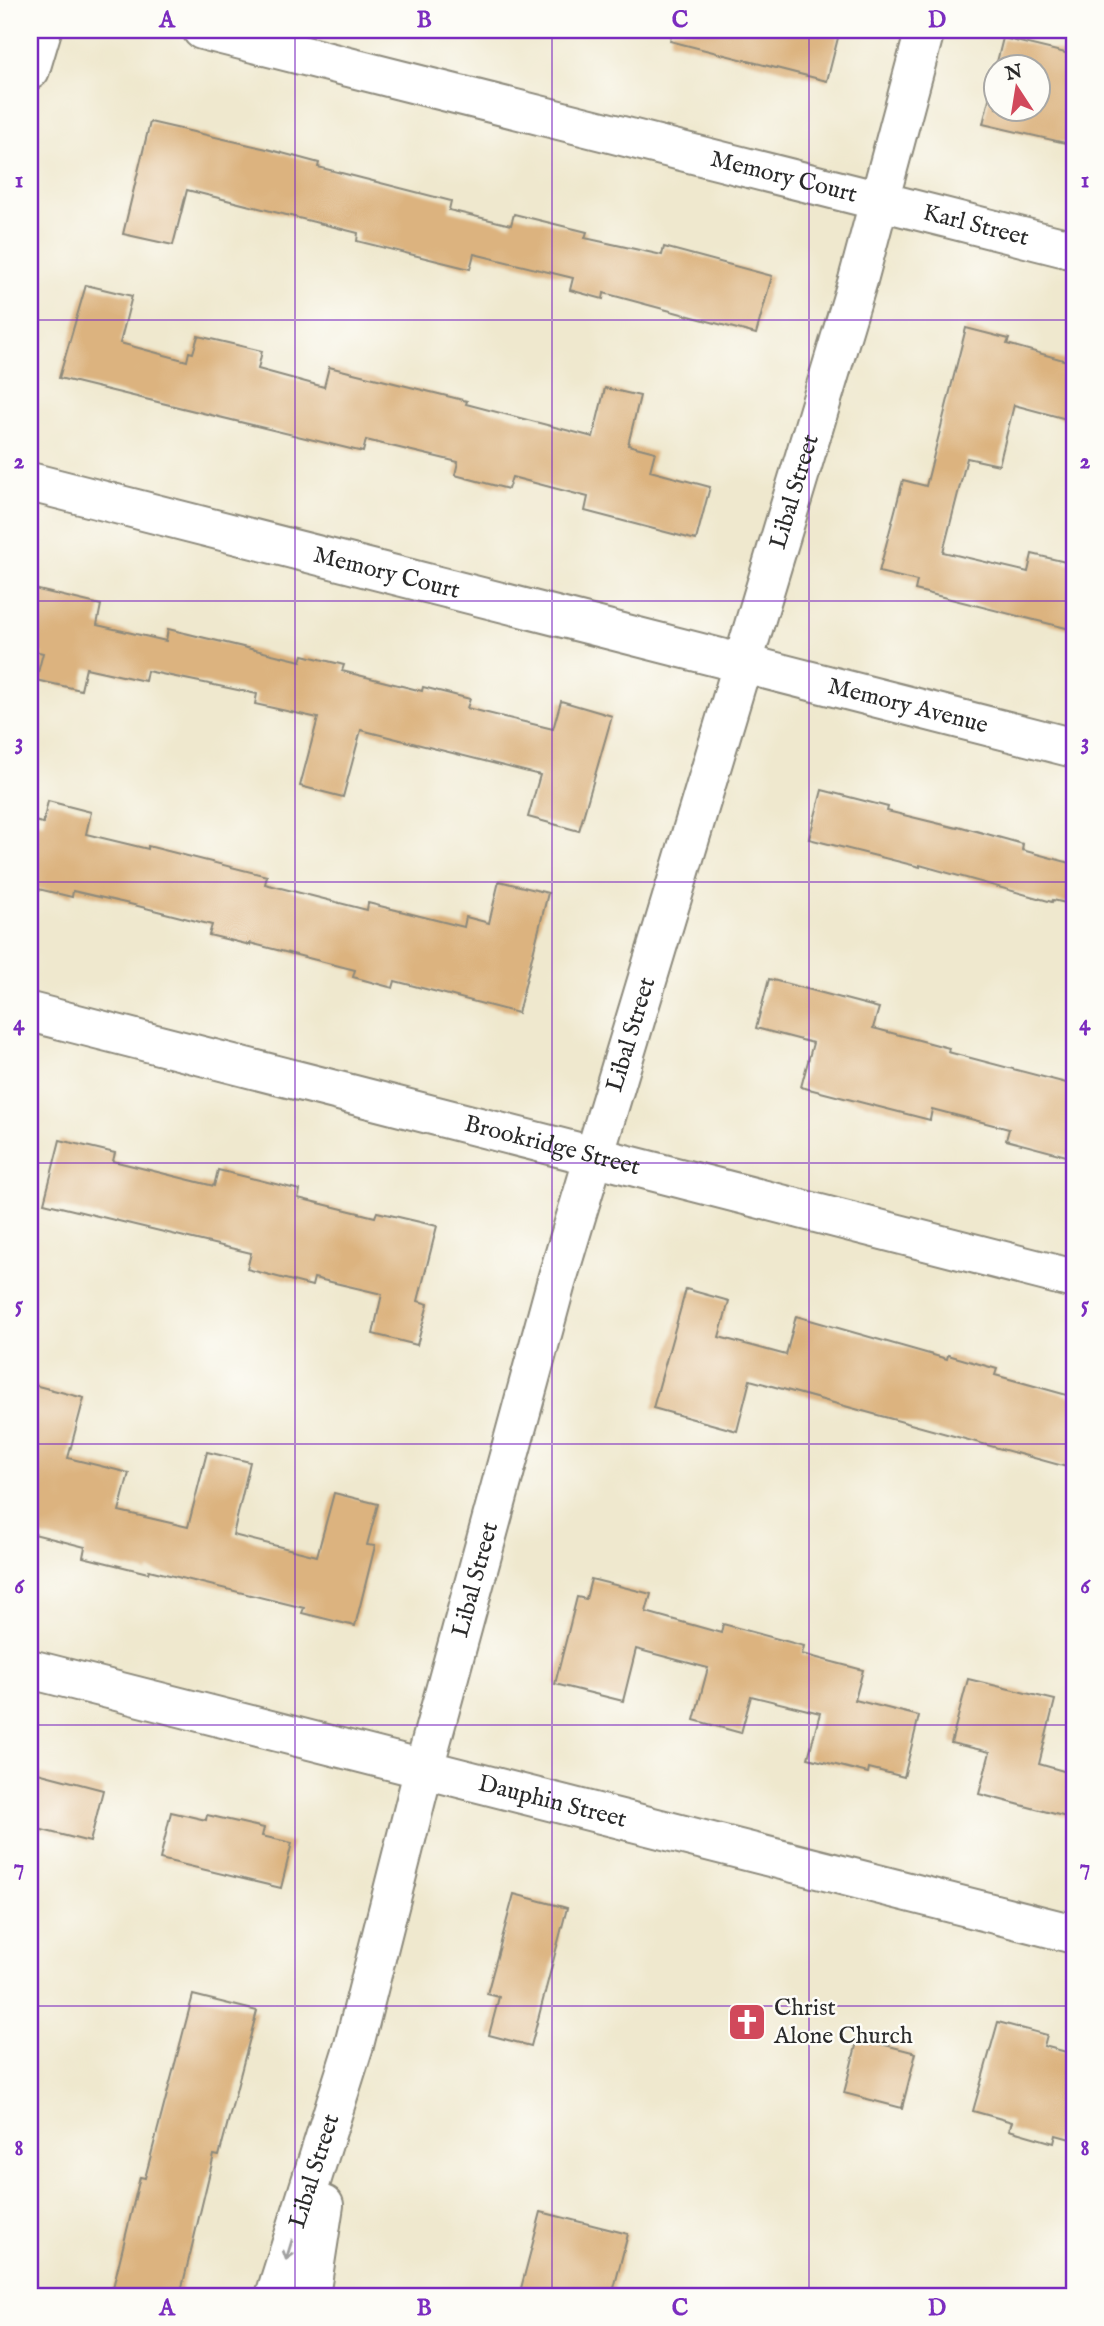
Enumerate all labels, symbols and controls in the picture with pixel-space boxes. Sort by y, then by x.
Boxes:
text: A [158,6,176,35]
text: B [416,6,432,35]
text: C [672,6,689,35]
text: D [928,6,946,35]
north arrow [982,52,1052,122]
text: N [1002,60,1025,87]
street label: Memory Court [707,143,860,210]
text: 1 [15,166,23,195]
text: 1 [1081,166,1089,195]
street label: Karl Street [920,197,1032,253]
street label: Libal Street [762,431,826,553]
text: 2 [14,447,25,476]
text: 2 [1080,447,1091,476]
street label: Memory Court [310,539,463,606]
street label: Memory Avenue [825,670,991,741]
text: 3 [15,728,23,757]
text: 3 [1081,728,1089,757]
street label: Libal Street [599,974,663,1096]
text: 4 [13,1009,25,1038]
text: 4 [1079,1009,1091,1038]
street label: Brookridge Street [461,1108,643,1183]
text: 5 [15,1291,24,1320]
text: 5 [1081,1291,1090,1320]
street label: Libal Street [445,1519,506,1641]
text: 6 [14,1572,25,1601]
text: 6 [1080,1572,1091,1601]
street label: Dauphin Street [475,1768,630,1835]
text: 7 [14,1853,24,1882]
text: 7 [1080,1853,1090,1882]
place label: Christ Alone Church [773,1993,913,2052]
church icon: Christ Alone Church [726,2001,768,2043]
street label: Libal Street [282,2110,347,2232]
text: 8 [14,2134,24,2163]
text: 8 [1080,2134,1090,2163]
one-way arrow [282,2239,295,2261]
text: A [158,2294,176,2323]
text: B [416,2294,432,2323]
text: C [672,2294,689,2323]
text: D [928,2294,946,2323]

